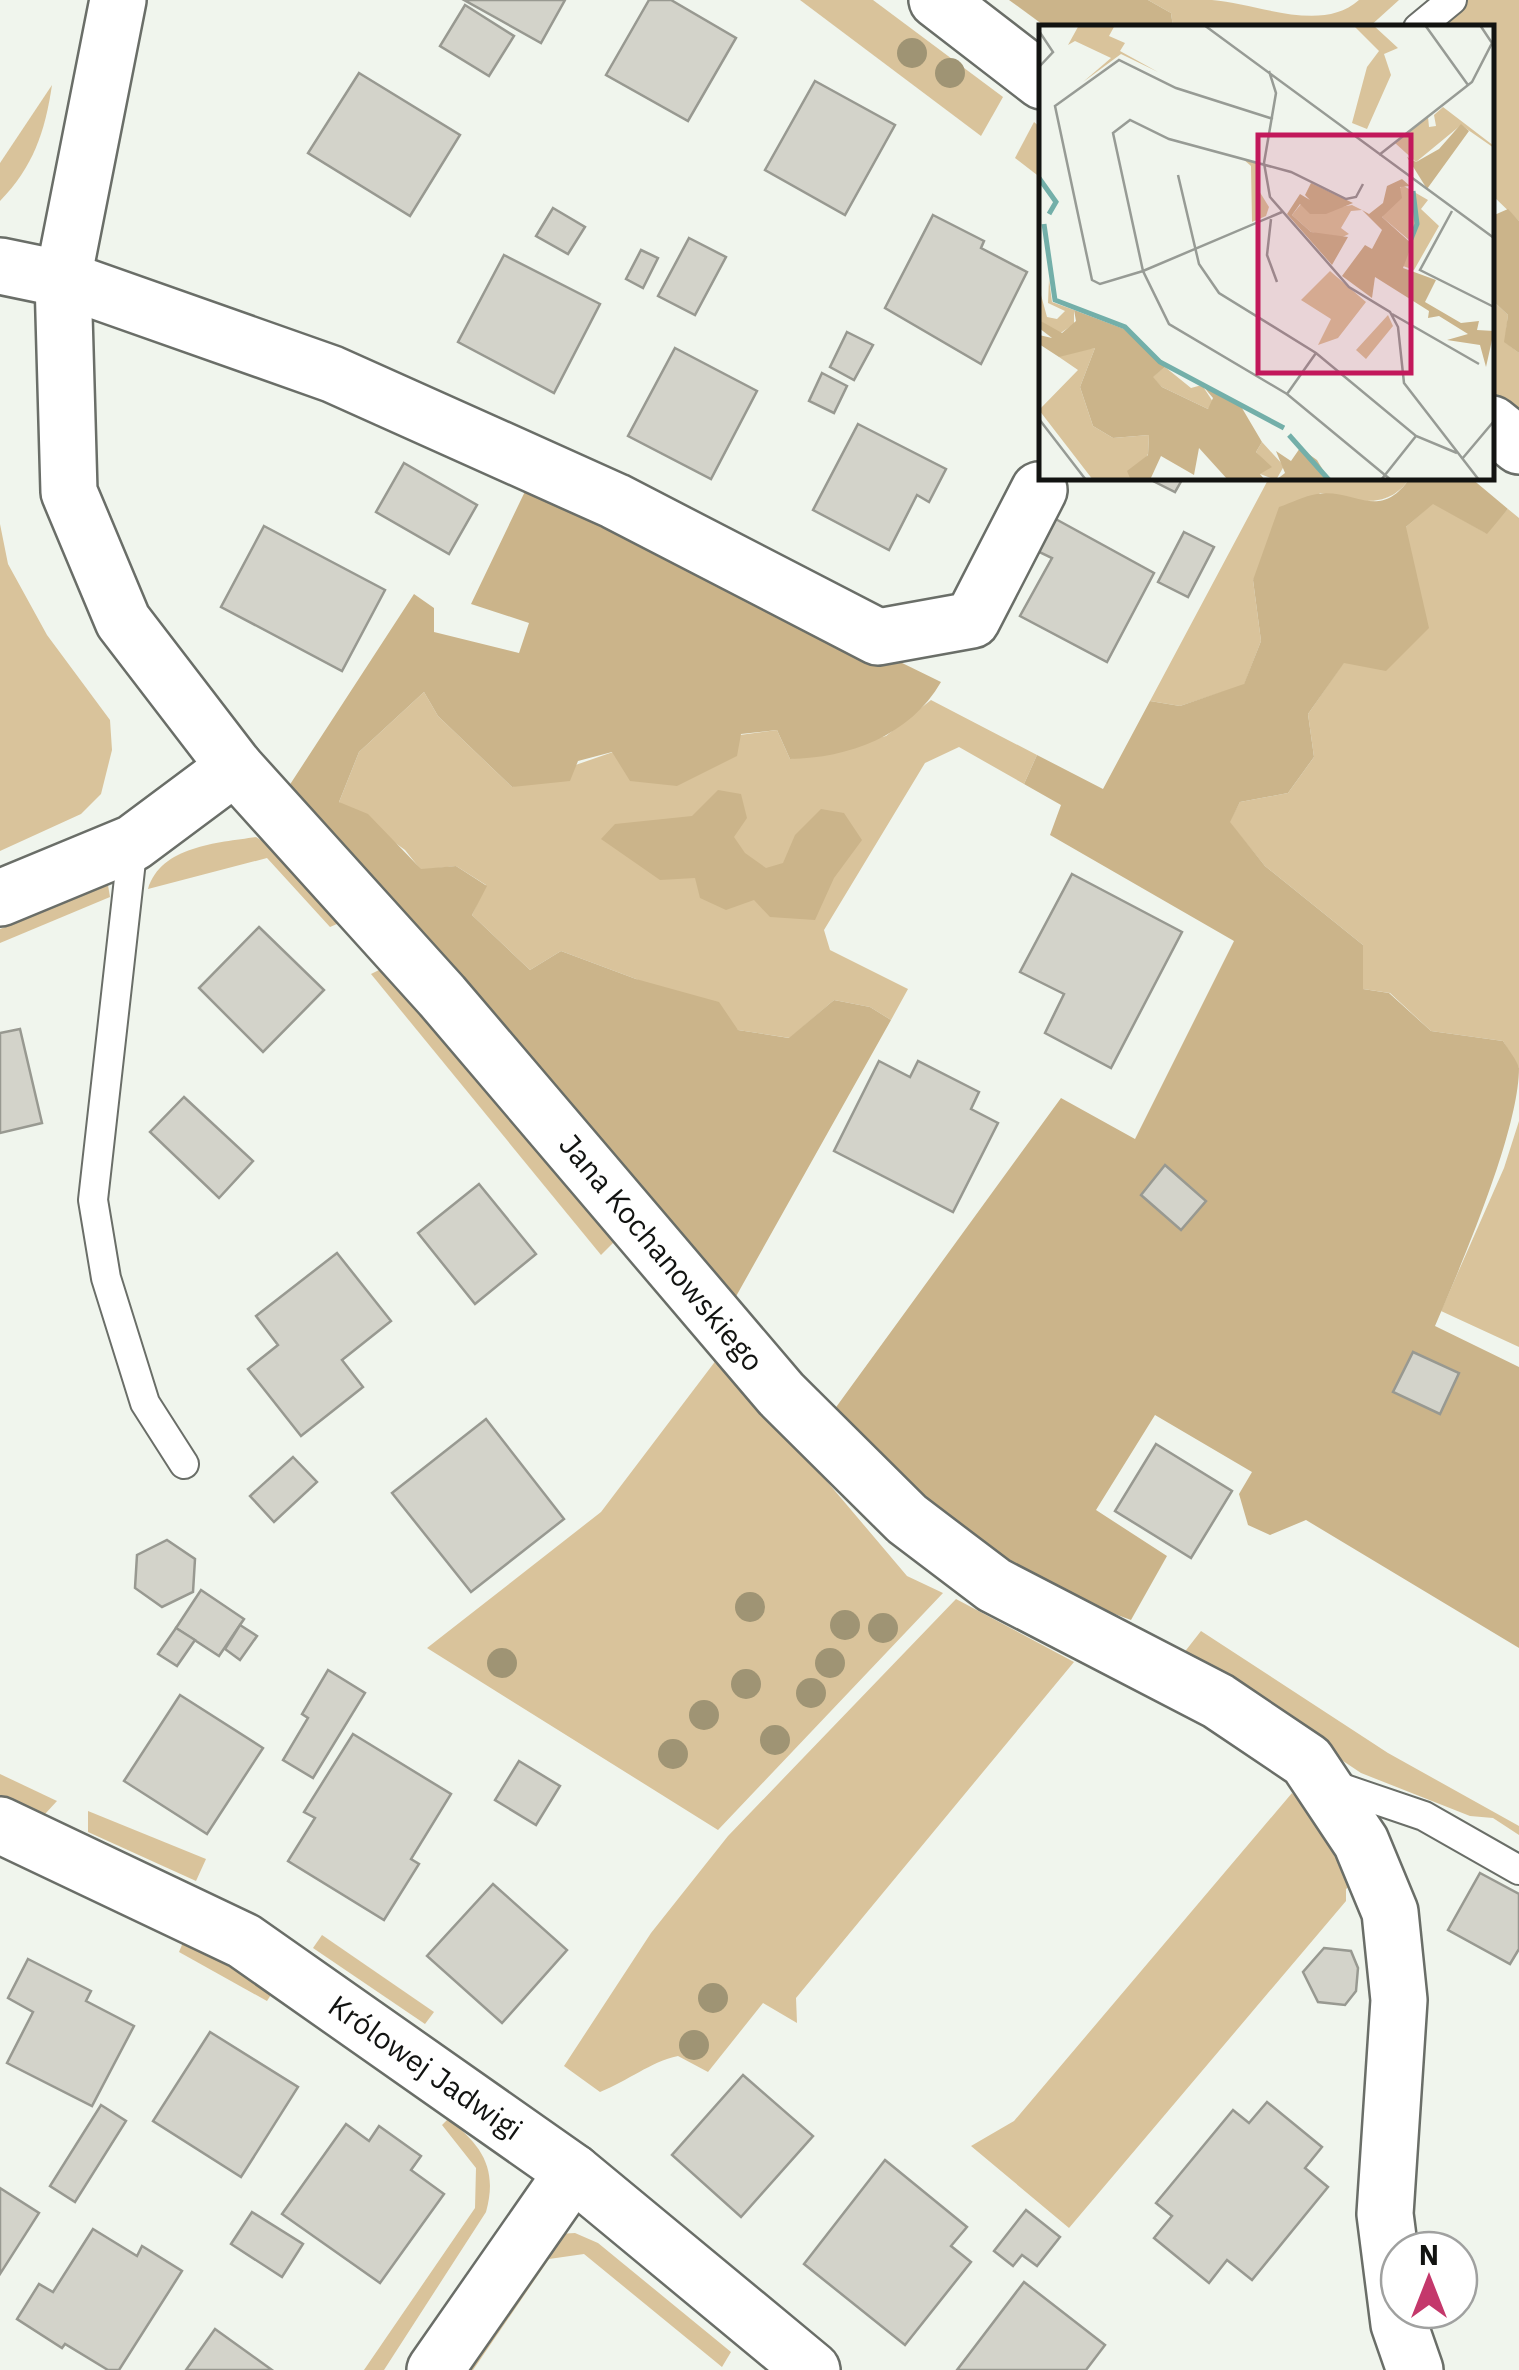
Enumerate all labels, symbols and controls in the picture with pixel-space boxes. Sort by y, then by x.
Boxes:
inset map [1039,25,1494,480]
street label: Jana Kochanowskiego [551,1125,773,1379]
street label: Królowej Jadwigi [321,1985,530,2148]
north arrow [1379,2230,1479,2330]
text: N [1419,2236,1439,2273]

